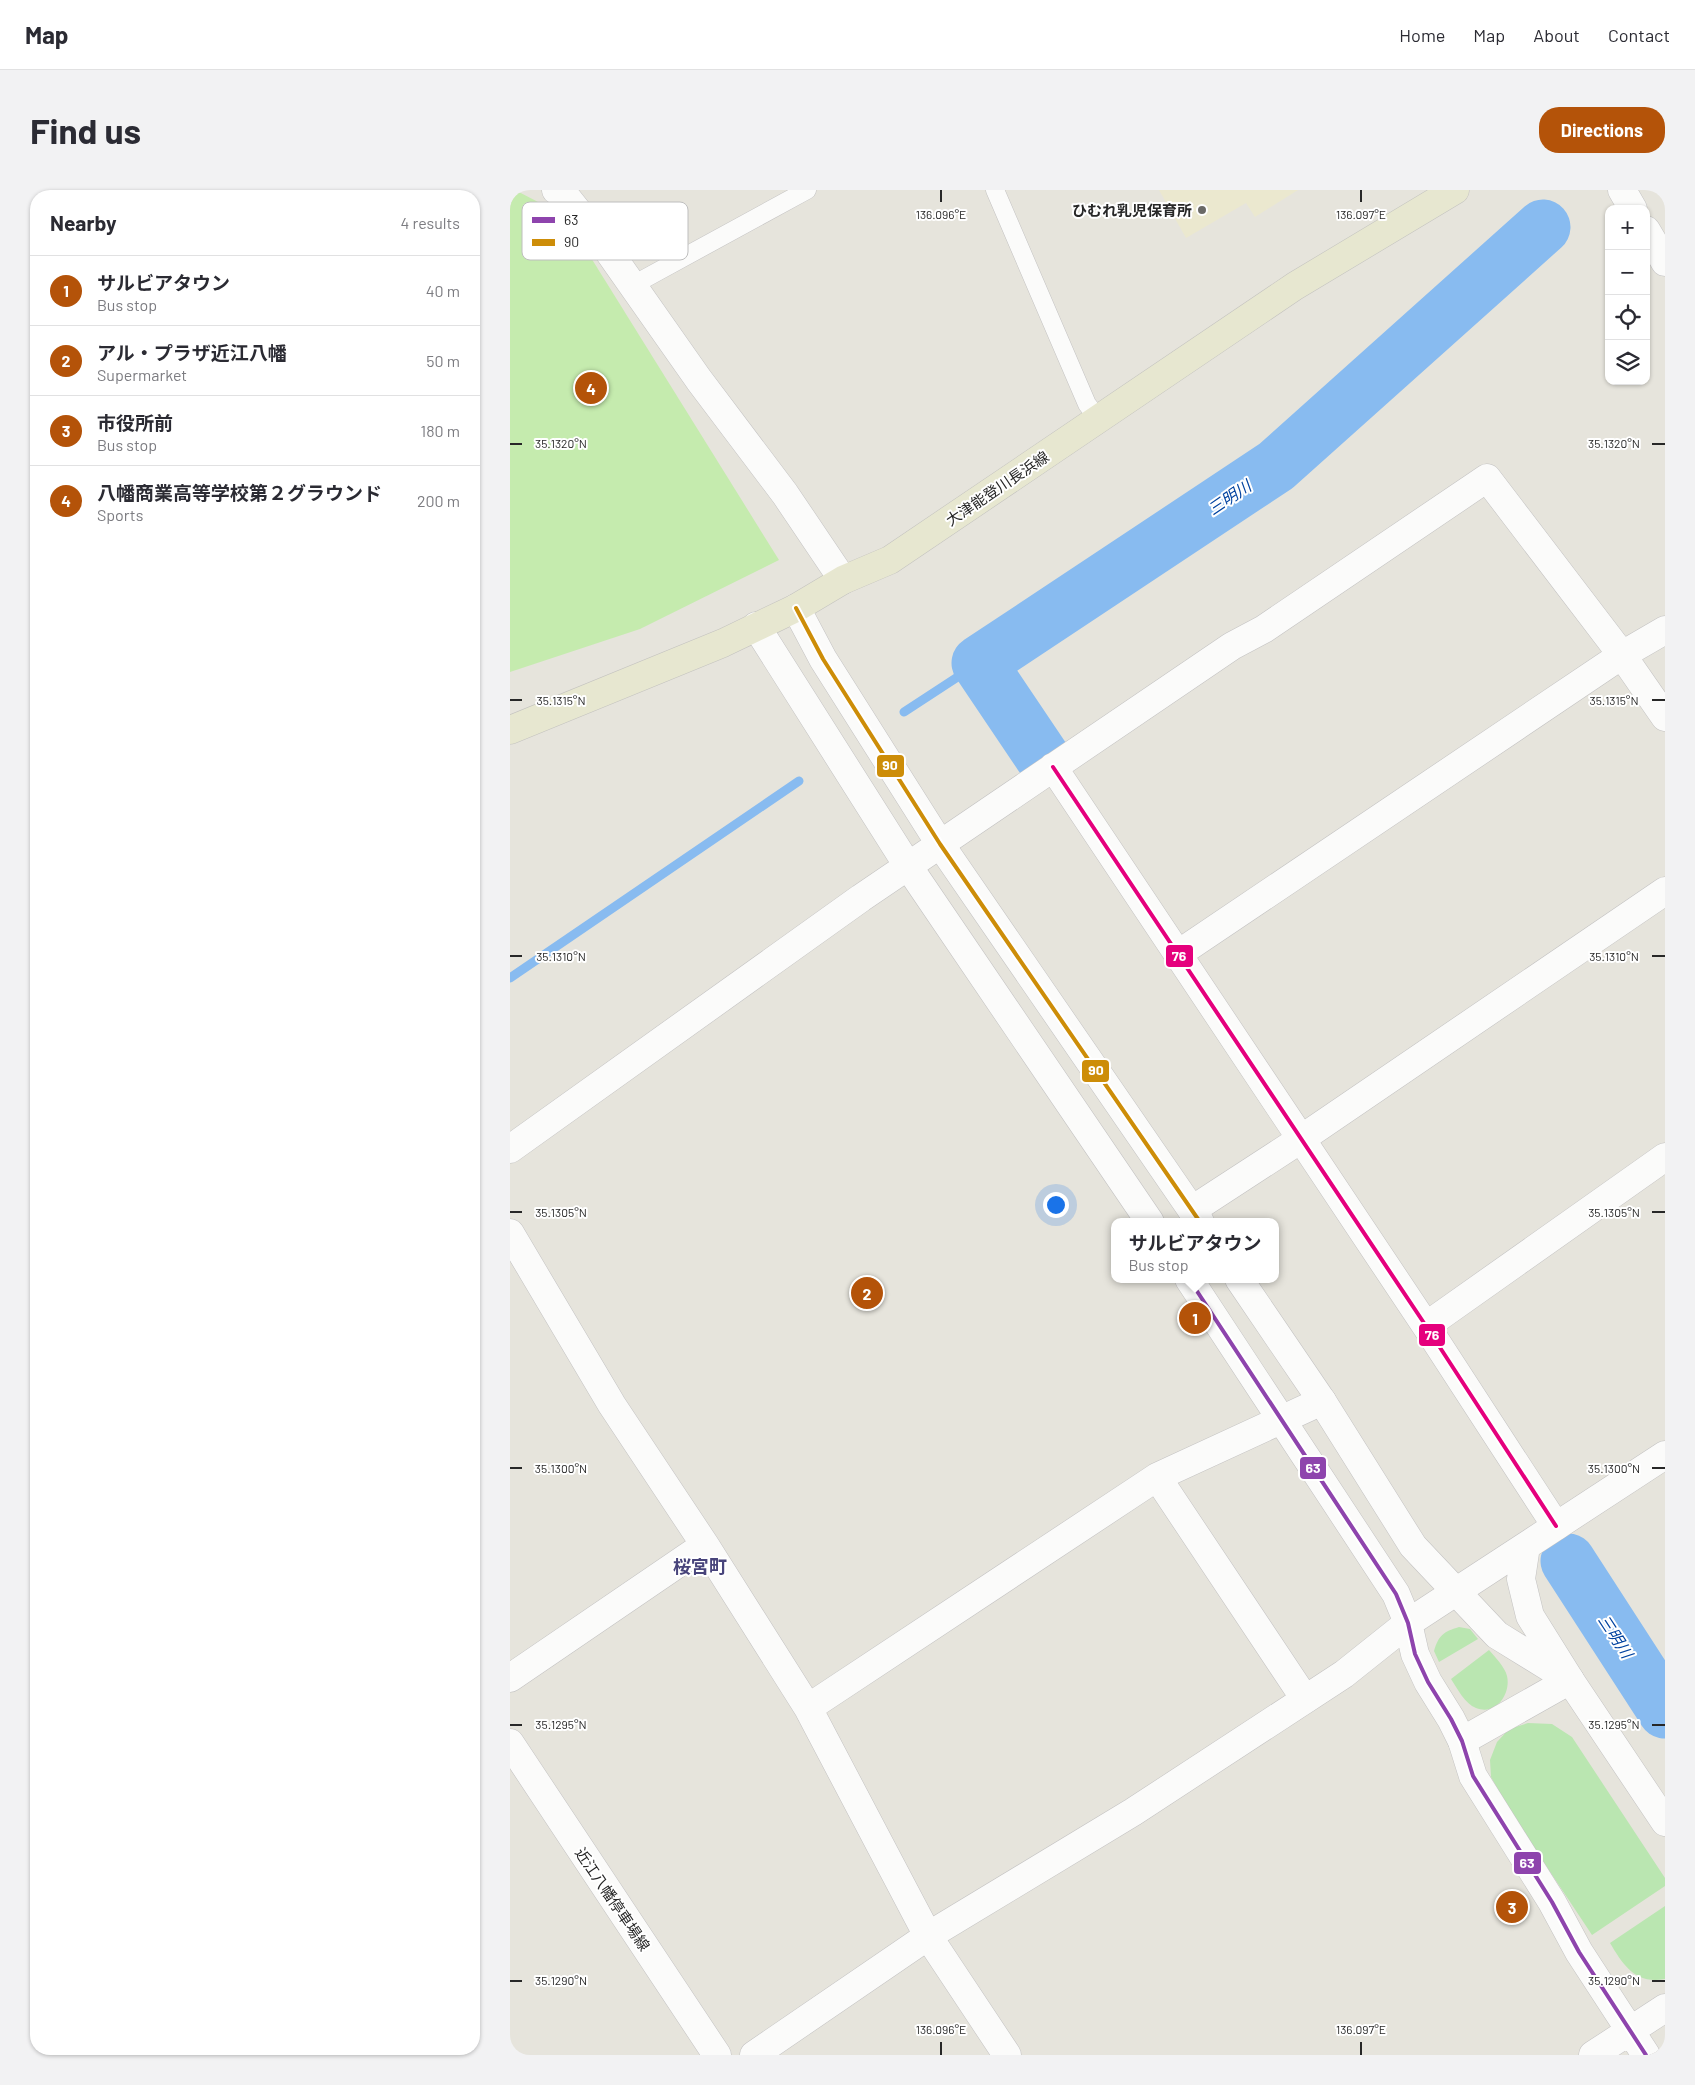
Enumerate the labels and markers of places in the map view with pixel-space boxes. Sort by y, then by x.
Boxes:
place label: ひむれ乳児保育所 [1072,201,1192,219]
marker: ひむれ乳児保育所 [1196,204,1208,216]
pin: 4 [575,369,607,407]
pin: 2 [851,1274,883,1312]
pin: 1 [1179,1299,1211,1337]
pin: 3 [1496,1888,1528,1926]

